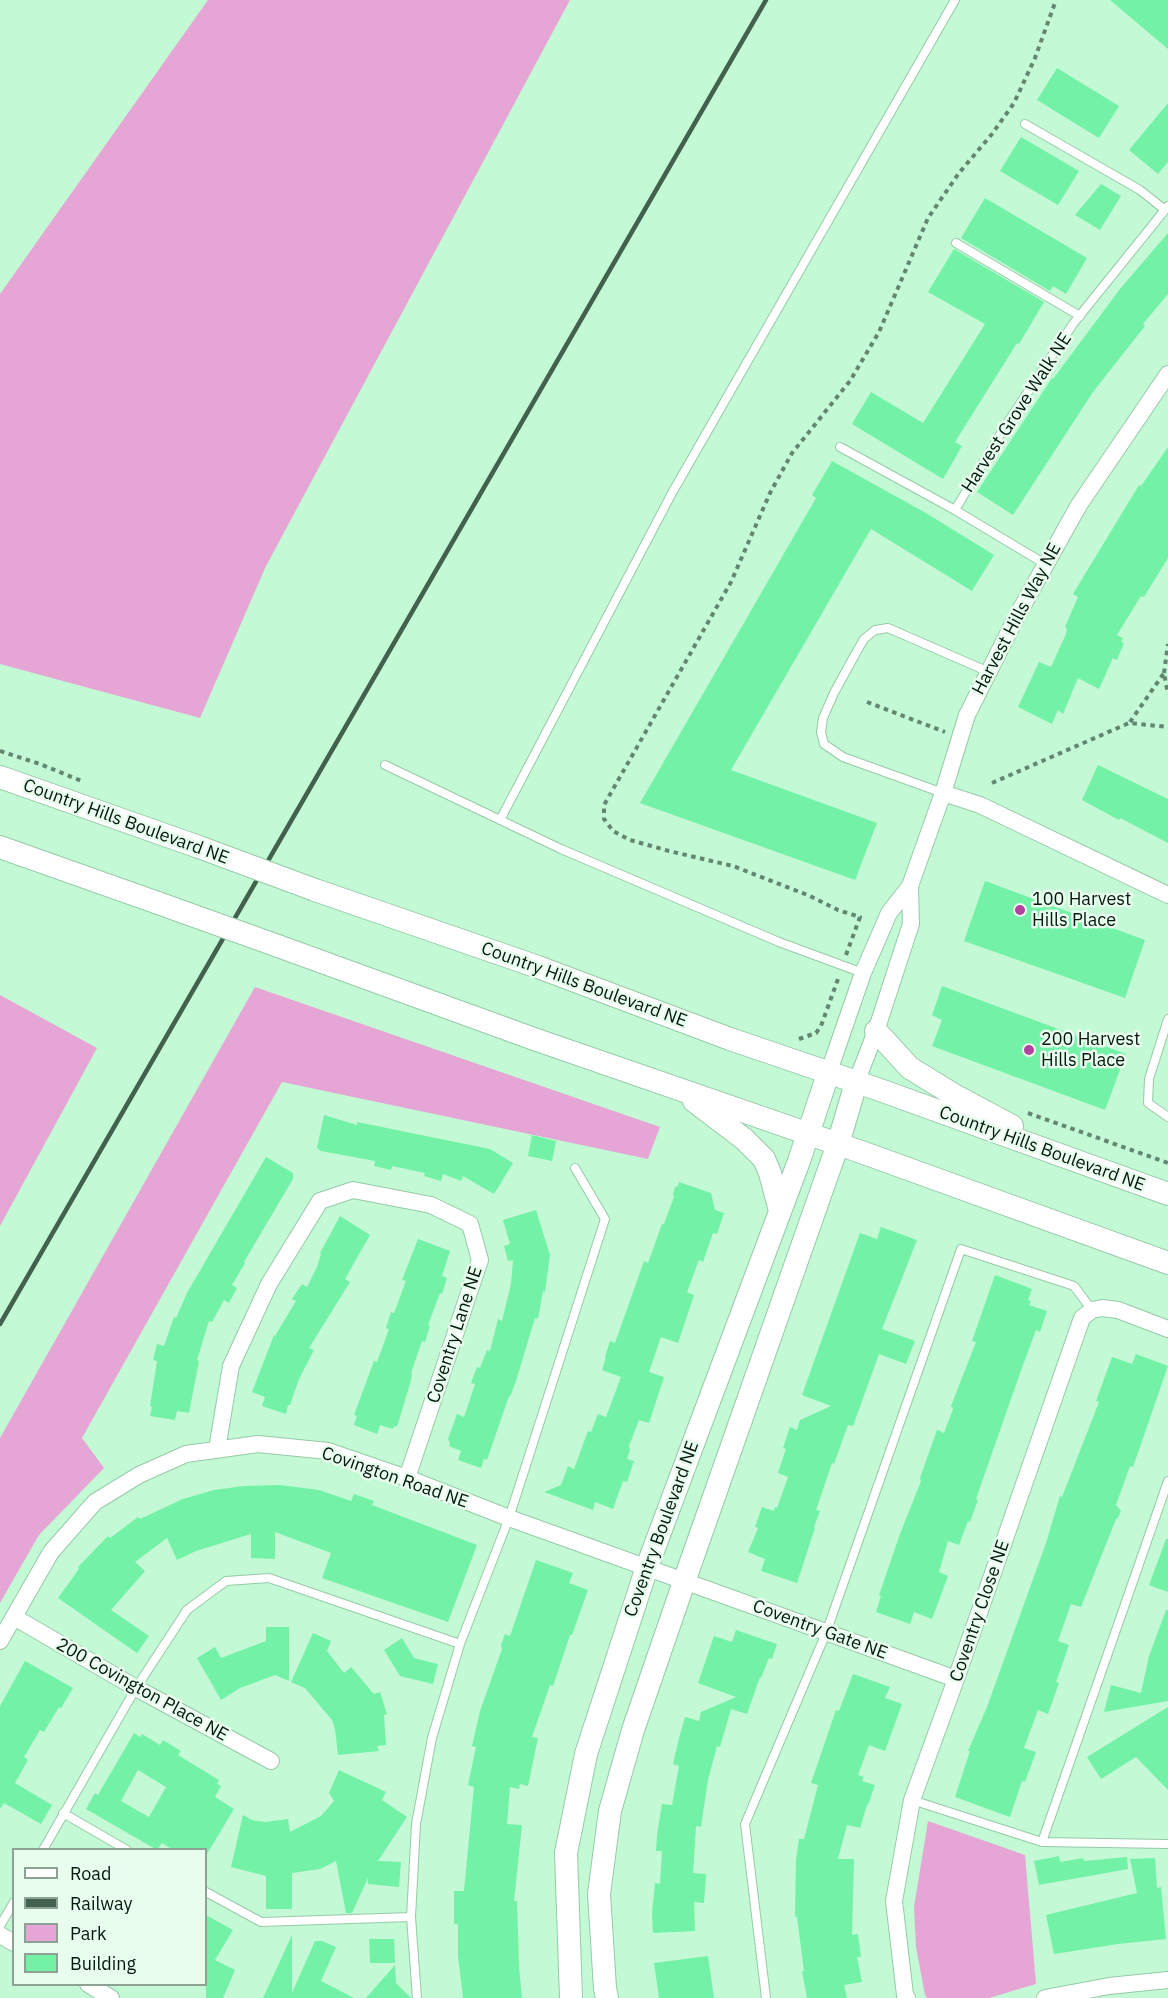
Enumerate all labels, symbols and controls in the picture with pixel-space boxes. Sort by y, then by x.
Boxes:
street label: Harvest Grove Walk NE [957,329,1077,497]
street label: Harvest Hills Way NE [968,539,1066,699]
street label: Country Hills Boulevard NE [20,775,232,869]
place label: 100 Harvest Hills Place [1032,889,1131,932]
marker: 100 Harvest Hills Place [1013,903,1027,917]
street label: Country Hills Boulevard NE [478,938,690,1032]
place label: 200 Harvest Hills Place [1041,1029,1140,1072]
marker: 200 Harvest Hills Place [1022,1043,1036,1057]
street label: Country Hills Boulevard NE [936,1102,1148,1196]
street label: Coventry Lane NE [423,1264,487,1406]
street label: Coventry Boulevard NE [620,1438,704,1620]
street label: Covington Road NE [319,1443,471,1513]
street label: Coventry Close NE [946,1537,1014,1685]
street label: Coventry Gate NE [750,1596,890,1664]
street label: 200 Covington Place NE [52,1634,232,1746]
legend [12,1848,207,1986]
text: Road [70,1862,111,1885]
text: Railway [70,1892,132,1915]
text: Park [70,1922,106,1945]
text: Building [70,1952,136,1975]

